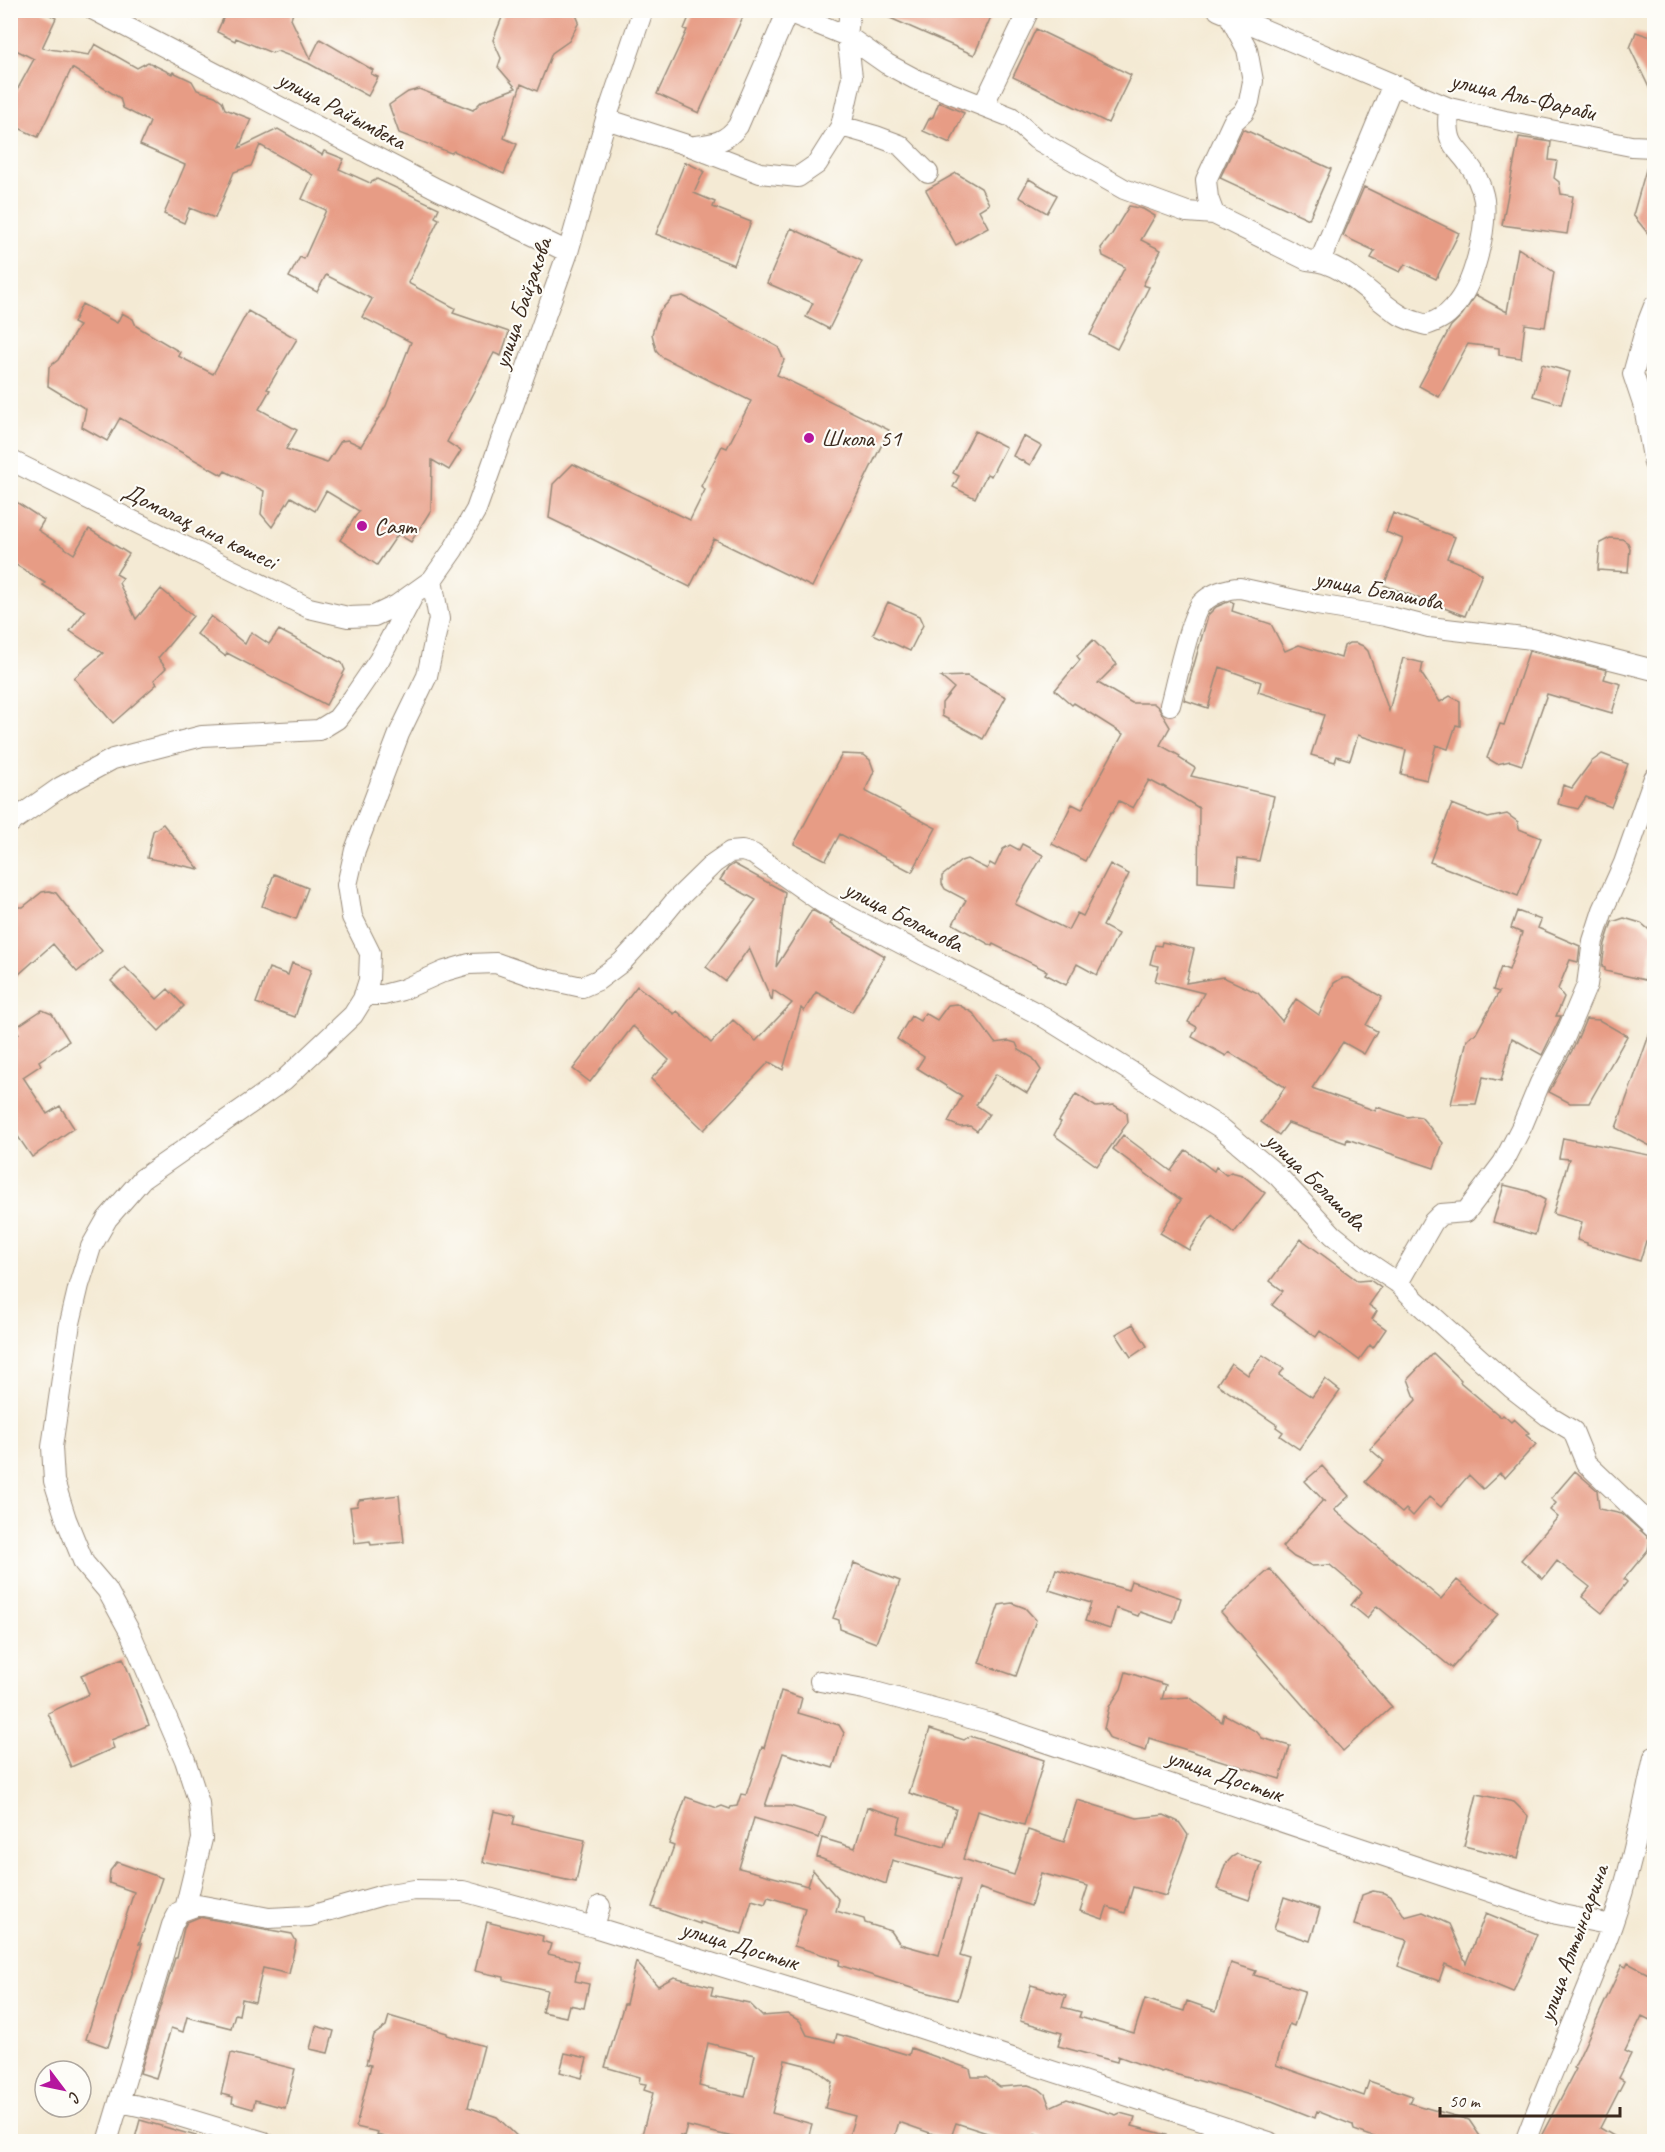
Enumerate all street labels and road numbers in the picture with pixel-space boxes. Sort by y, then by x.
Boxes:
street label: улица Райымбека [271,63,412,157]
street label: улица Аль-Фараби [1446,64,1600,128]
street label: улица Байзакова [485,232,560,374]
street label: Домалақ ана көшесі [118,476,284,577]
street label: улица Белашова [1311,563,1447,617]
street label: улица Белашова [838,872,970,959]
street label: улица Белашова [1258,1124,1374,1238]
street label: улица Достык [1161,1741,1289,1809]
street label: улица Алтынсарина [1530,1858,1616,2027]
street label: улица Достык [676,1912,804,1978]

